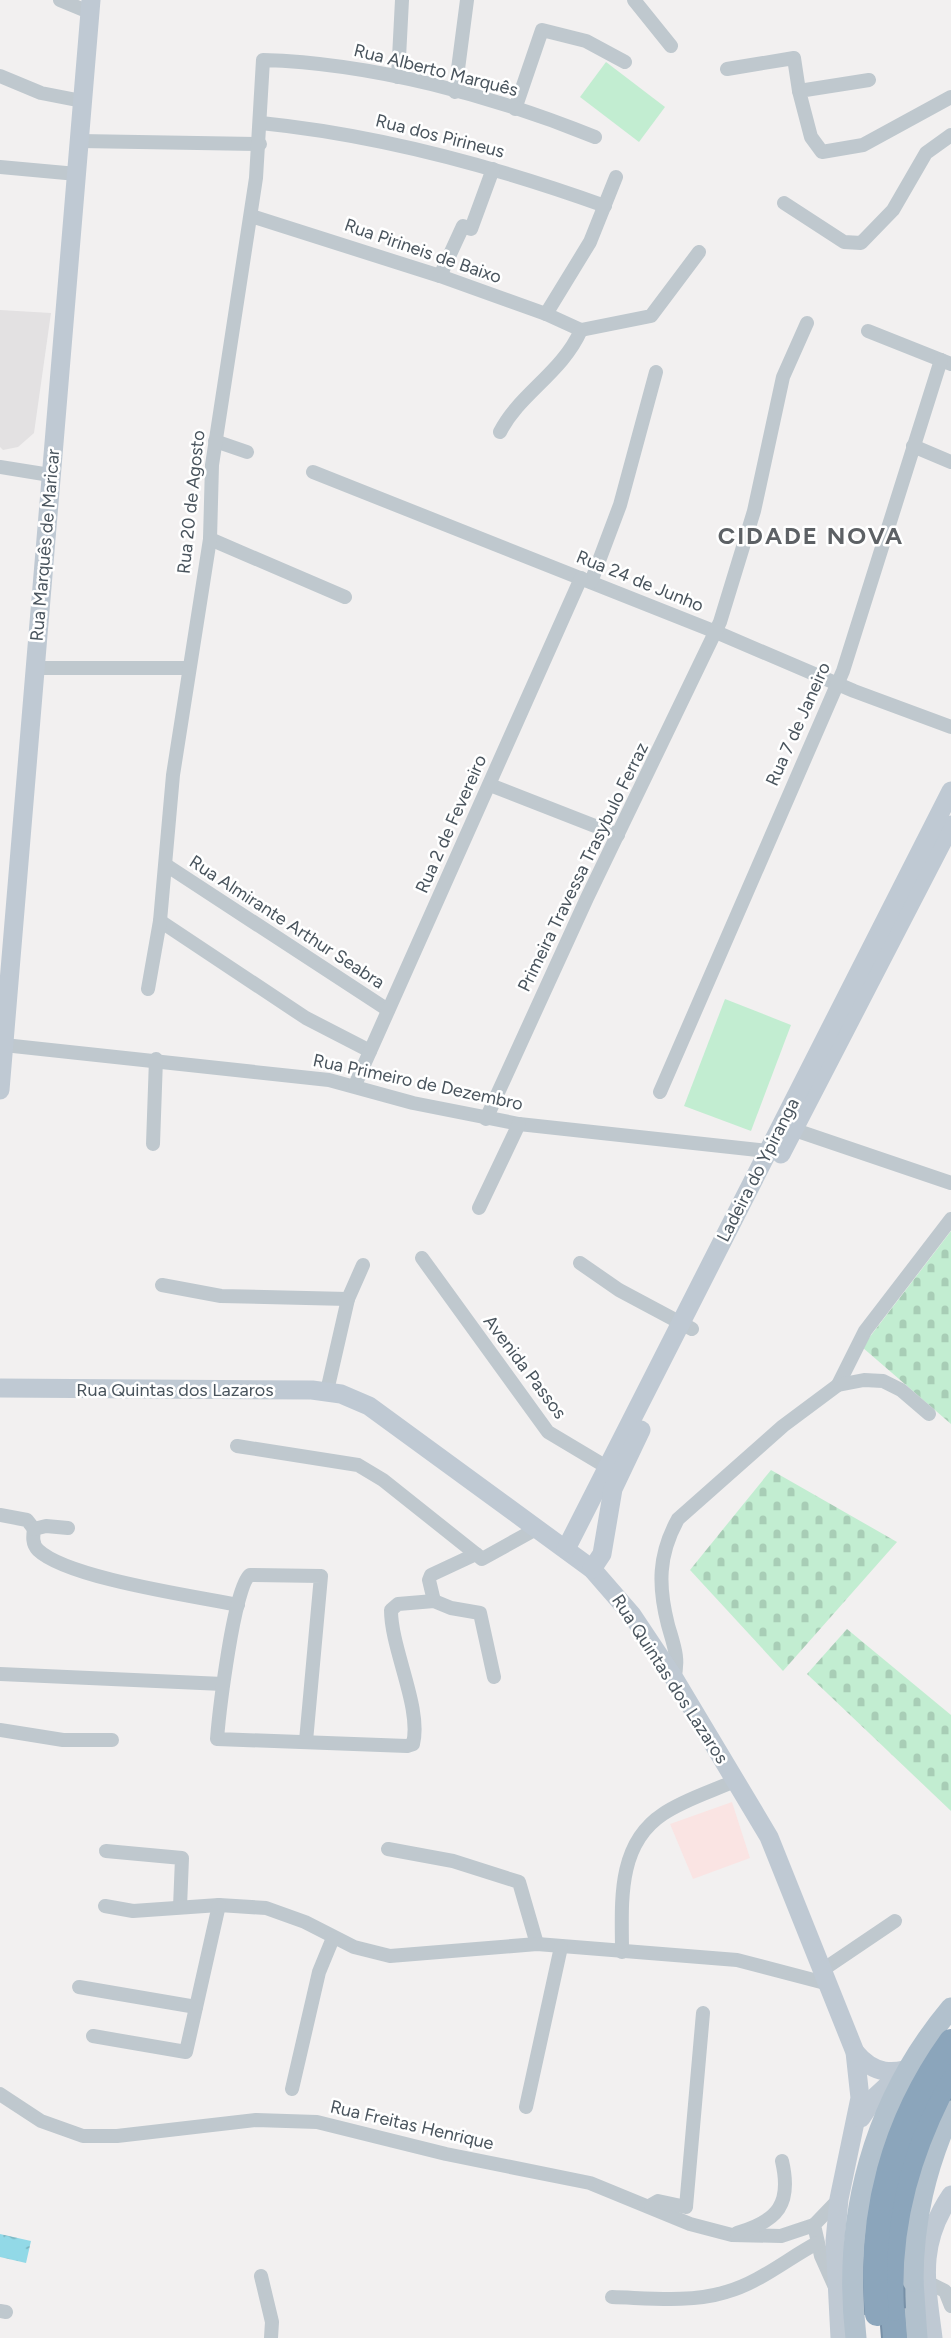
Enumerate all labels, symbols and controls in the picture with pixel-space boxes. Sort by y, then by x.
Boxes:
street label: Rua Alberto Marquês [352,39,520,101]
street label: Rua dos Pirineus [373,109,507,163]
street label: Rua Pirineis de Baixo [342,214,504,288]
street label: Rua 20 de Agosto [173,429,209,575]
street label: Rua Marquês de Maricar [26,448,64,642]
district label: CIDADE NOVA [718,521,904,550]
street label: Rua 24 de Junho [573,545,707,617]
street label: Rua 7 de Janeiro [761,659,835,789]
street label: Primeira Travessa Trasybulo Ferraz [513,739,653,995]
street label: Rua 2 de Fevereiro [411,751,491,897]
street label: Rua Almirante Arthur Seabra [185,851,389,993]
street label: Rua Primeiro de Dezembro [311,1049,525,1115]
street label: Ladeira do Ypiranga [712,1094,804,1246]
street label: Avenida Passos [479,1311,571,1423]
street label: Rua Quintas dos Lazaros [76,1379,274,1401]
street label: Rua Quintas dos Lazaros [607,1590,733,1768]
street label: Rua Freitas Henrique [328,2095,496,2155]

